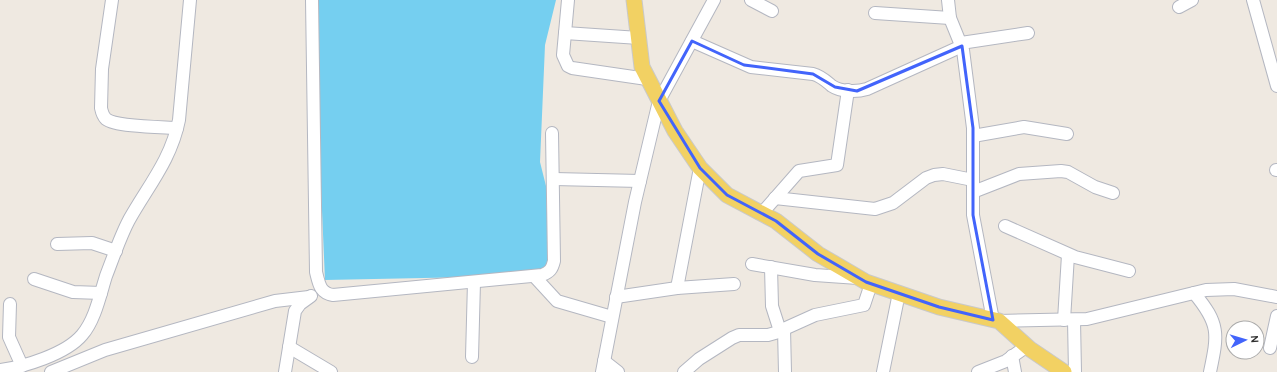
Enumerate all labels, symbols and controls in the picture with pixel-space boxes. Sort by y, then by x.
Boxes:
north arrow [1225,320,1265,360]
text: N [1248,335,1261,344]

